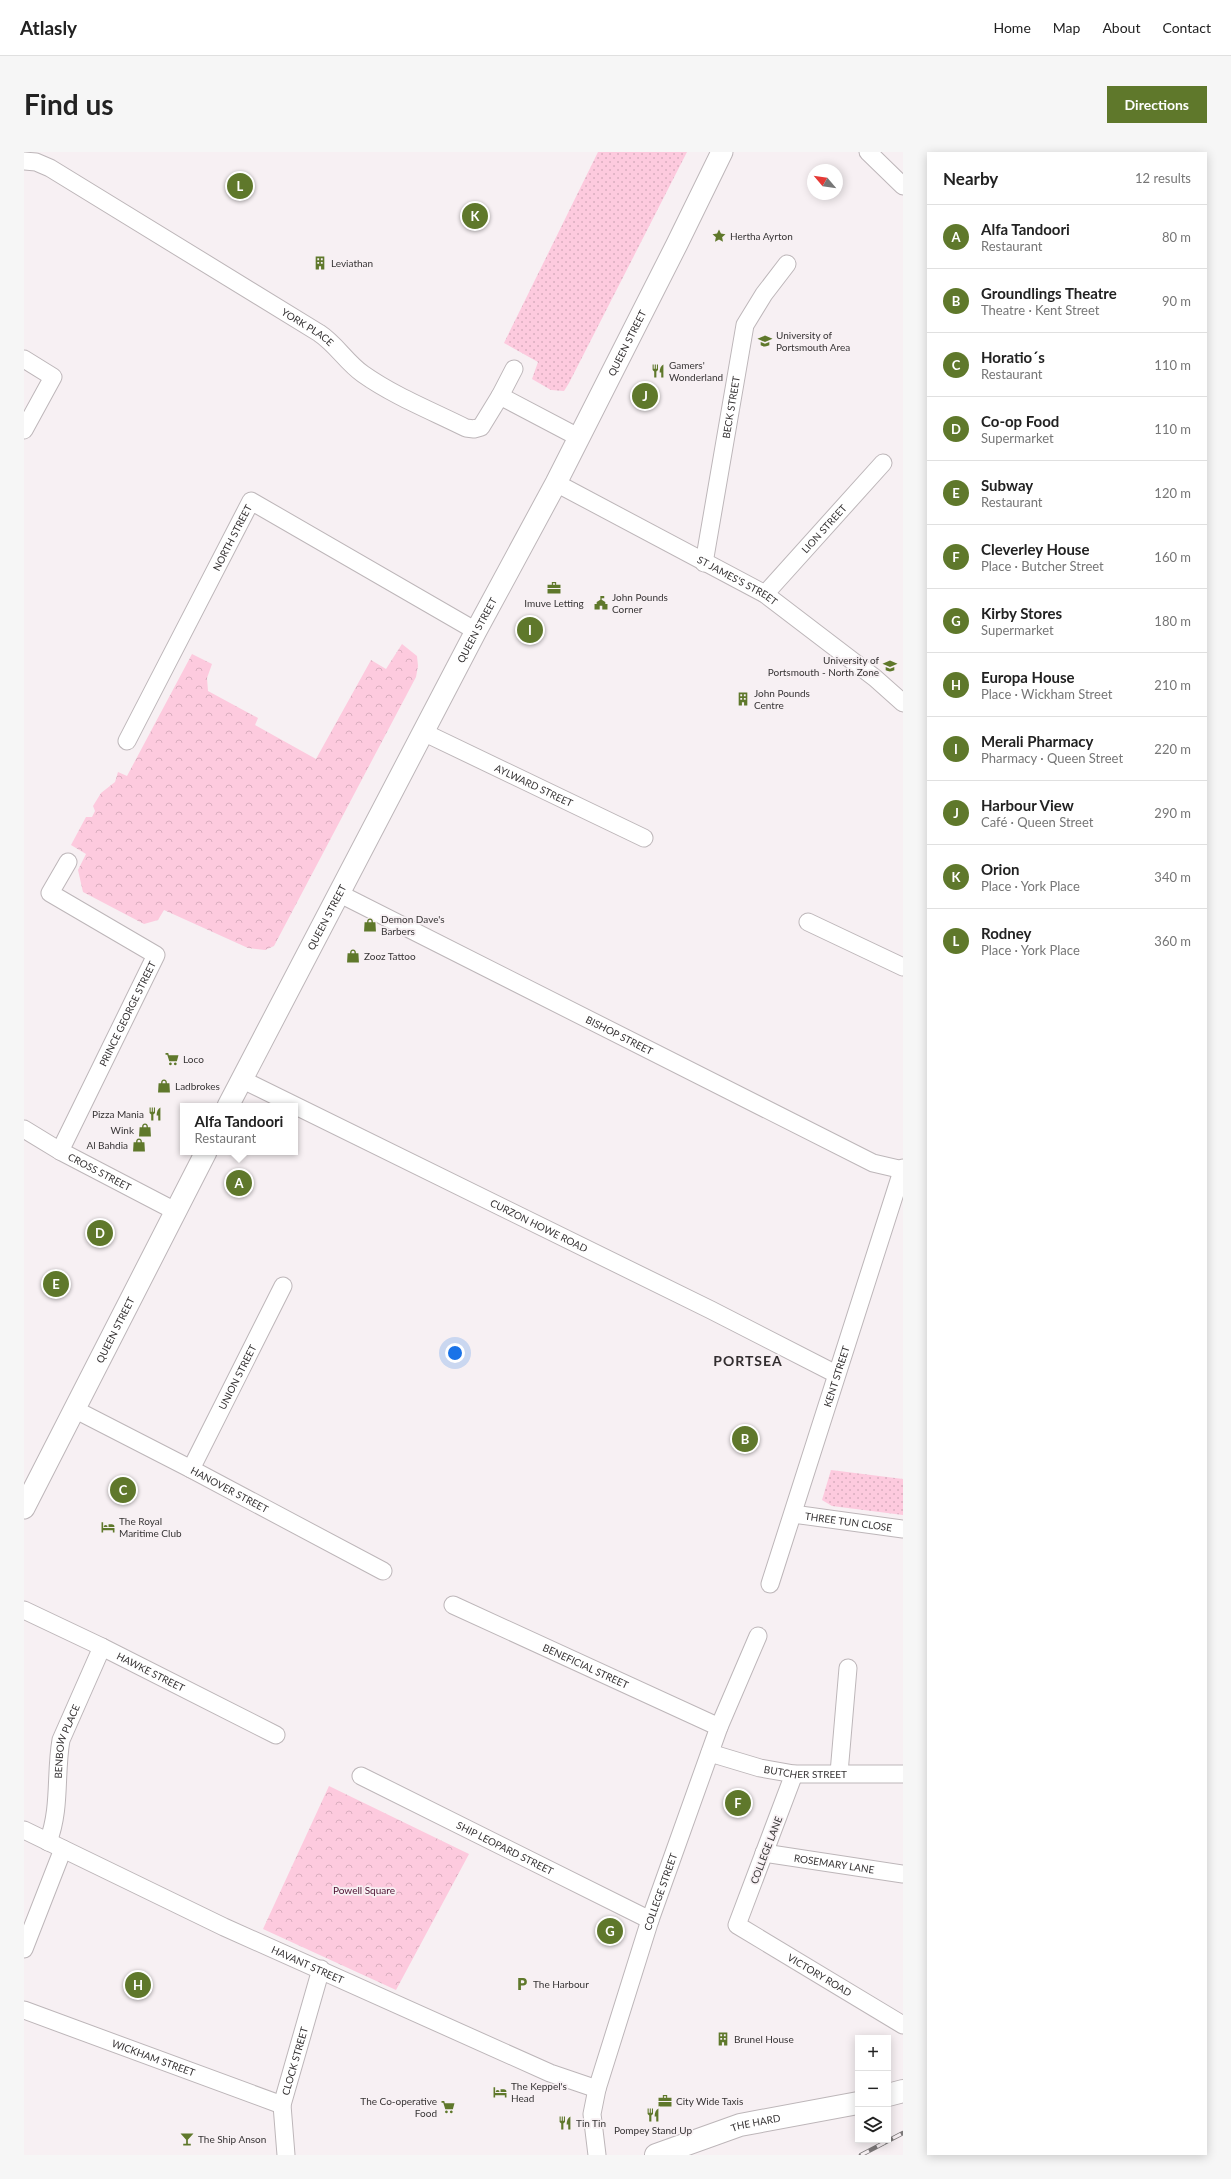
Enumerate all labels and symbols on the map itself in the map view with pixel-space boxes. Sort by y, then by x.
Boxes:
north arrow [807,164,843,200]
pin: L [227,171,253,201]
pin: K [462,201,488,231]
place icon: Hertha Ayrton [711,228,727,244]
place label: Hertha Ayrton [730,230,793,242]
building icon: Leviathan [312,255,328,271]
place label: Leviathan [331,257,373,269]
street label: YORK PLACE [280,306,336,348]
street label: QUEEN STREET [605,308,649,378]
place label: University of Portsmouth Area [776,329,850,353]
school or university icon: University of Portsmouth Area [757,333,773,349]
place label: Gamers' Wonderland [669,359,723,383]
restaurant icon: Gamers' Wonderland [650,363,666,379]
street label: BECK STREET [720,375,742,439]
pin: J [632,381,658,411]
street label: NORTH STREET [210,502,254,573]
street label: LION STREET [799,502,849,555]
street label: ST JAMES'S STREET [695,553,780,608]
office icon: Imuve Letting [546,580,562,596]
place label: John Pounds Corner [612,591,668,615]
street label: QUEEN STREET [455,595,499,665]
public building icon: John Pounds Corner [593,595,609,611]
place label: Imuve Letting [524,597,584,609]
pin: I [517,615,543,645]
place label: University of Portsmouth - North Zone [768,654,879,678]
school or university icon: University of Portsmouth - North Zone [882,658,898,674]
place label: John Pounds Centre [754,687,810,711]
building icon: John Pounds Centre [735,691,751,707]
street label: AYLWARD STREET [493,761,575,809]
street label: QUEEN STREET [305,882,349,952]
place label: Demon Dave's Barbers [381,913,445,937]
shop icon: Demon Dave's Barbers [362,917,378,933]
shop icon: Zooz Tattoo [345,948,361,964]
place label: Zooz Tattoo [364,950,416,962]
street label: PRINCE GEORGE STREET [96,959,158,1068]
street label: BISHOP STREET [584,1013,655,1057]
supermarket icon: Loco [164,1051,180,1067]
place label: Loco [183,1053,204,1065]
shop icon: Ladbrokes [156,1078,172,1094]
place label: Ladbrokes [175,1080,220,1092]
restaurant icon: Pizza Mania [147,1106,163,1122]
place label: Pizza Mania [92,1108,144,1120]
shop icon: Wink [137,1122,153,1138]
place label: Wink [111,1124,135,1136]
shop icon: Al Bahdia [131,1137,147,1153]
place label: Al Bahdia [86,1139,128,1151]
street label: CROSS STREET [66,1150,133,1193]
pin: A [226,1168,252,1198]
street label: CURZON HOWE ROAD [488,1196,590,1255]
pin: D [87,1218,113,1248]
pin: E [43,1269,69,1299]
street label: QUEEN STREET [93,1295,137,1365]
street label: UNION STREET [216,1342,259,1411]
your location [445,1343,465,1363]
street label: KENT STREET [821,1344,852,1408]
district label: PORTSEA [713,1352,783,1369]
pin: B [732,1424,758,1454]
street label: HANOVER STREET [189,1464,271,1515]
pin: C [110,1475,136,1505]
street label: THREE TUN CLOSE [804,1510,893,1533]
place label: The Royal Maritime Club [119,1515,182,1539]
hotel icon: The Royal Maritime Club [100,1519,116,1535]
street label: BENEFICIAL STREET [541,1641,631,1691]
street label: HAWKE STREET [115,1650,187,1694]
street label: BENBOW PLACE [52,1702,82,1779]
street label: BUTCHER STREET [763,1763,847,1780]
pin: F [725,1788,751,1818]
street label: COLLEGE LANE [748,1814,784,1885]
street label: SHIP LEOPARD STREET [455,1819,556,1877]
street label: COLLEGE STREET [641,1851,679,1932]
street label: ROSEMARY LANE [793,1852,876,1876]
park label: Powell Square [333,1884,395,1896]
pin: G [597,1916,623,1946]
street label: HAVANT STREET [270,1943,346,1986]
street label: VICTORY ROAD [785,1951,854,1999]
pin: H [125,1970,151,2000]
parking icon: The Harbour [514,1976,530,1992]
place label: The Harbour [533,1978,589,1990]
street label: CLOCK STREET [279,2025,310,2096]
building icon: Brunel House [715,2031,731,2047]
place label: Brunel House [734,2033,794,2045]
street label: WICKHAM STREET [110,2037,197,2079]
place label: The Keppel's Head [511,2080,567,2104]
hotel icon: The Keppel's Head [492,2084,508,2100]
office icon: City Wide Taxis [657,2093,673,2109]
place label: The Co-operative Food [360,2095,437,2119]
place label: City Wide Taxis [676,2095,743,2107]
supermarket icon: The Co-operative Food [440,2099,456,2115]
restaurant icon: Pompey Stand Up [645,2107,661,2123]
street label: THE HARD [729,2112,782,2134]
restaurant icon: Tin Tin [557,2115,573,2131]
place label: Tin Tin [576,2117,606,2129]
place label: Pompey Stand Up [614,2124,692,2136]
bar icon: The Ship Anson [179,2131,195,2147]
place label: The Ship Anson [198,2133,266,2145]

